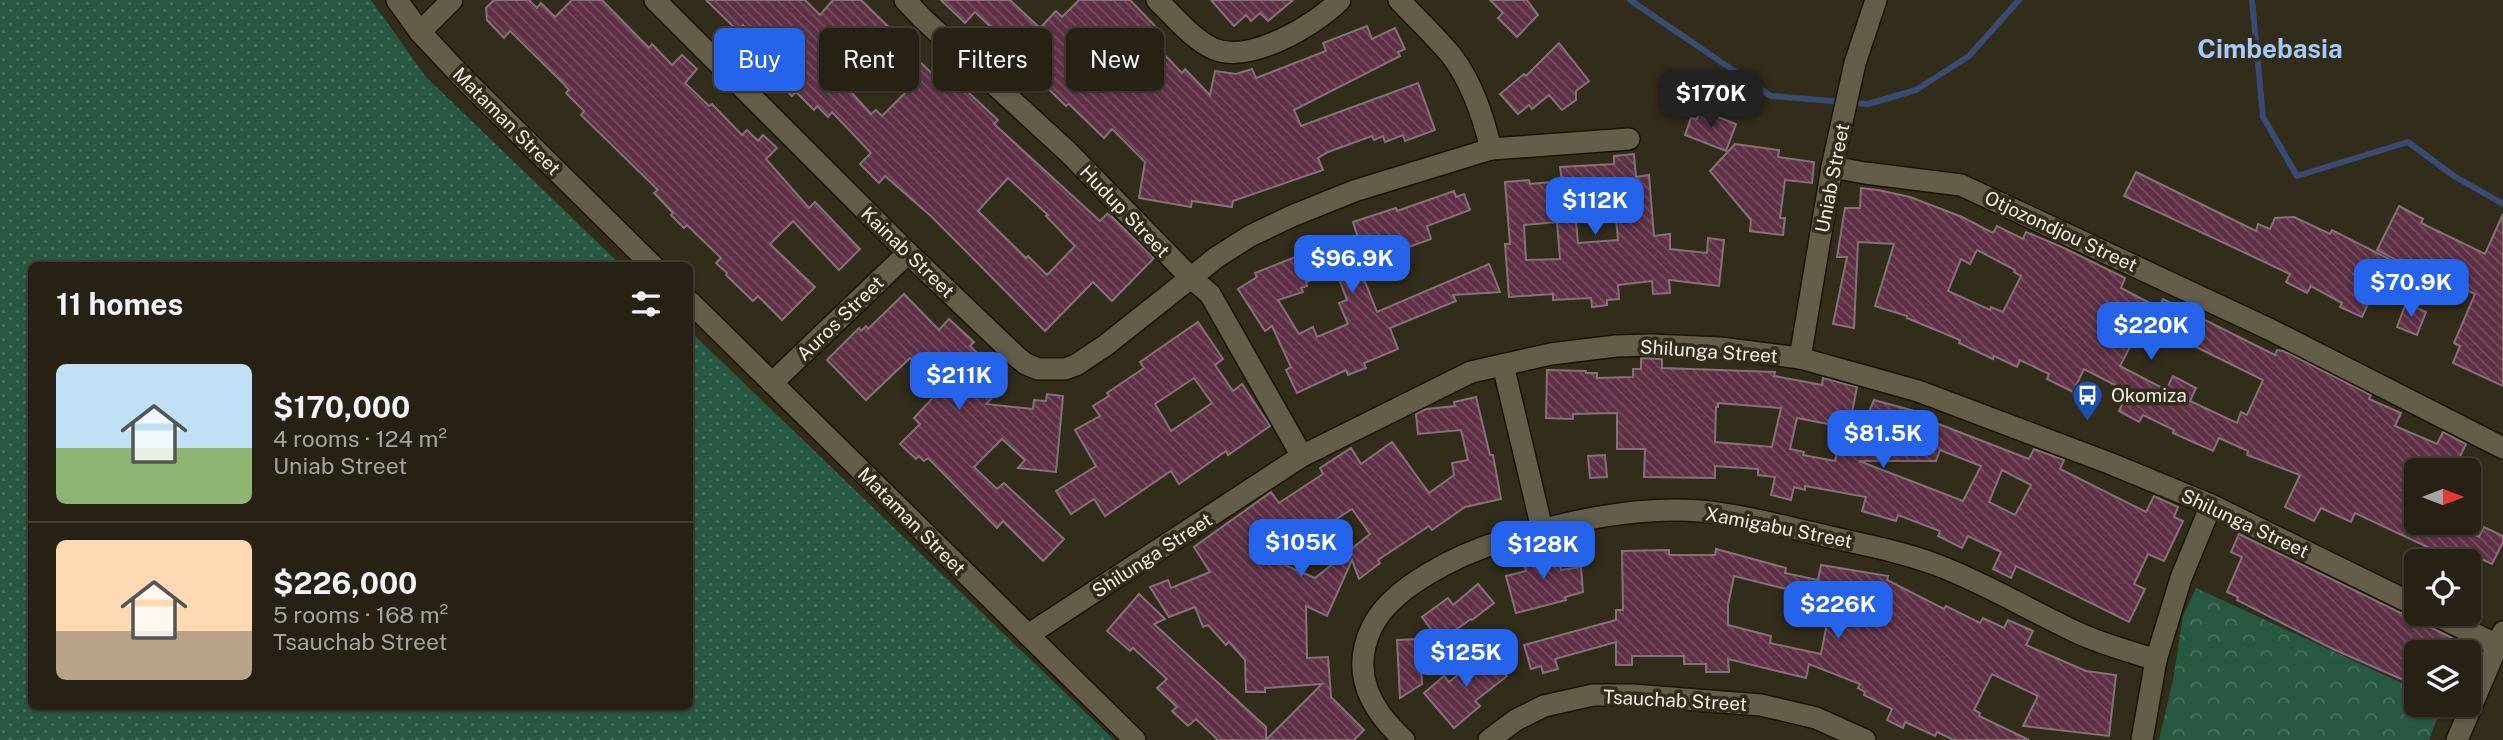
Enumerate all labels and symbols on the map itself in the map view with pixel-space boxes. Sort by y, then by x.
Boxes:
district label: Cimbebasia [2197,33,2343,64]
street label: Mataman Street [449,63,565,179]
pin: $170K [1662,71,1760,130]
street label: Uniab Street [1811,122,1853,234]
street label: Hudup Street [1076,160,1174,262]
pin: $112K [1546,177,1644,237]
street label: Otjozondjou Street [1981,186,2141,276]
street label: Kainab Street [857,202,959,302]
pin: $96.9K [1295,236,1409,295]
pin: $70.9K [2354,260,2468,319]
street label: Auros Street [792,271,888,365]
pin: $220K [2102,302,2200,362]
street label: Shilunga Street [1639,335,1779,367]
pin: $211K [910,352,1008,412]
bus stop icon: Okomiza [2071,378,2105,422]
place label: Okomiza [2111,384,2187,406]
pin: $81.5K [1826,410,1940,470]
north arrow [2404,458,2482,536]
street label: Mataman Street [854,463,970,579]
street label: Shilunga Street [2178,484,2312,562]
street label: Xamigabu Street [1704,502,1854,552]
street label: Shilunga Street [1088,508,1216,602]
pin: $105K [1252,520,1350,579]
pin: $128K [1494,522,1592,581]
pin: $226K [1789,582,1887,641]
pin: $125K [1417,630,1515,689]
street label: Tsauchab Street [1602,685,1748,715]

